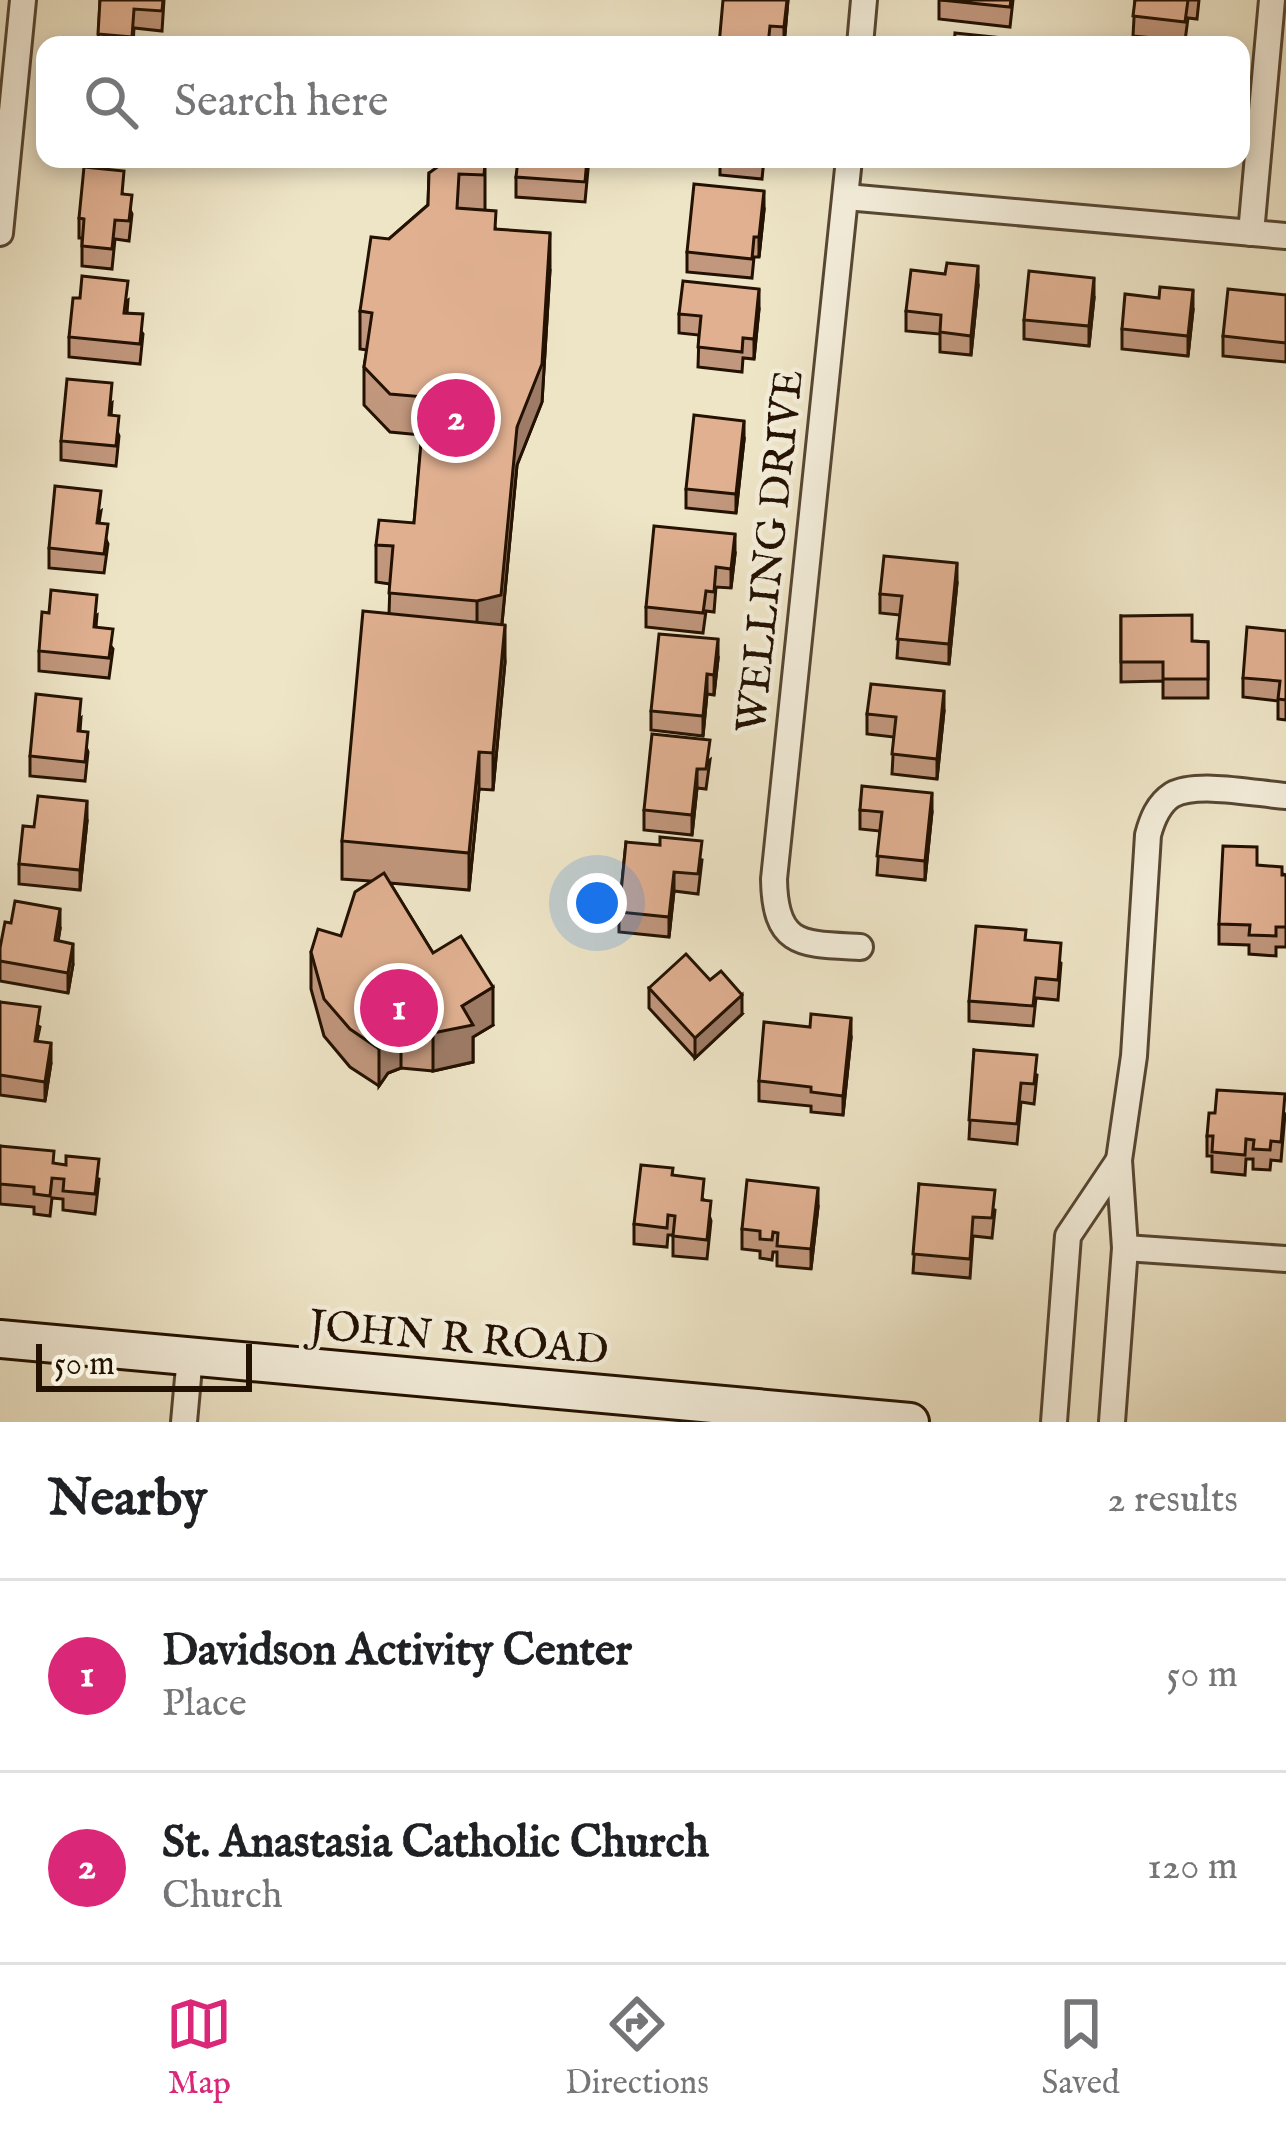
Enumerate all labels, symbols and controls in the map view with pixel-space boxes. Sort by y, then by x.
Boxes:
search box [36,36,1250,168]
icon: search [78,69,144,135]
text: Search here [174,74,388,131]
street label: WELLING DRIVE [726,367,817,736]
pin: 2 [417,373,495,463]
your location [567,873,627,933]
pin: 1 [360,963,438,1053]
street label: JOHN R ROAD [303,1300,611,1379]
scale bar [36,1338,252,1391]
text: 50 m [54,1344,115,1386]
text: Nearby [48,1468,207,1533]
text: 2 results [1107,1476,1238,1525]
text: Davidson Activity Center [162,1623,632,1680]
text: 1 [80,1651,94,1700]
text: 50 m [1166,1651,1238,1700]
text: Place [162,1680,247,1729]
text: St. Anastasia Catholic Church [162,1815,709,1872]
text: 2 [78,1843,96,1892]
text: 120 m [1147,1843,1238,1892]
text: Church [162,1872,282,1921]
tab: Map [166,1991,232,2105]
tab: Directions [565,1991,709,2105]
tab: Saved [1042,1991,1120,2105]

